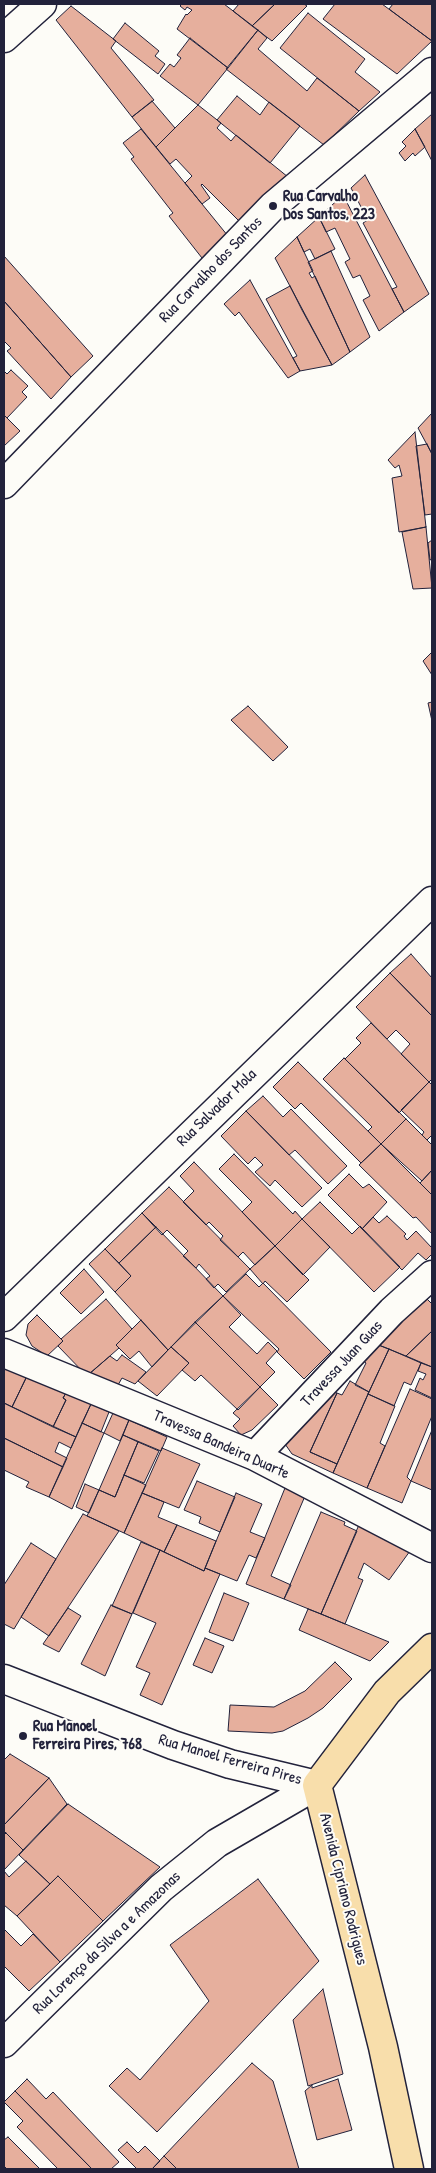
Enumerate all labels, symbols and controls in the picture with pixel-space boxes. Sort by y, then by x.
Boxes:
place label: Rua Carvalho Dos Santos, 223 [283,187,375,225]
marker: Rua Carvalho Dos Santos, 223 [267,200,279,212]
street label: Rua Carvalho dos Santos [155,213,267,327]
street label: Rua Salvador Mola [173,1065,261,1151]
street label: Travessa Juan Guas [297,1317,387,1411]
street label: Travessa Bandeira Duarte [150,1406,292,1484]
place label: Rua Manoel Ferreira Pires, 768 [33,1717,142,1755]
marker: Rua Manoel Ferreira Pires, 768 [17,1730,29,1742]
street label: Rua Manoel Ferreira Pires [156,1730,304,1790]
street label: Avenida Cipriano Rodrigues [315,1811,371,1967]
street label: Rua Lorenço da Silva a e Amazonas [29,1867,185,2019]

